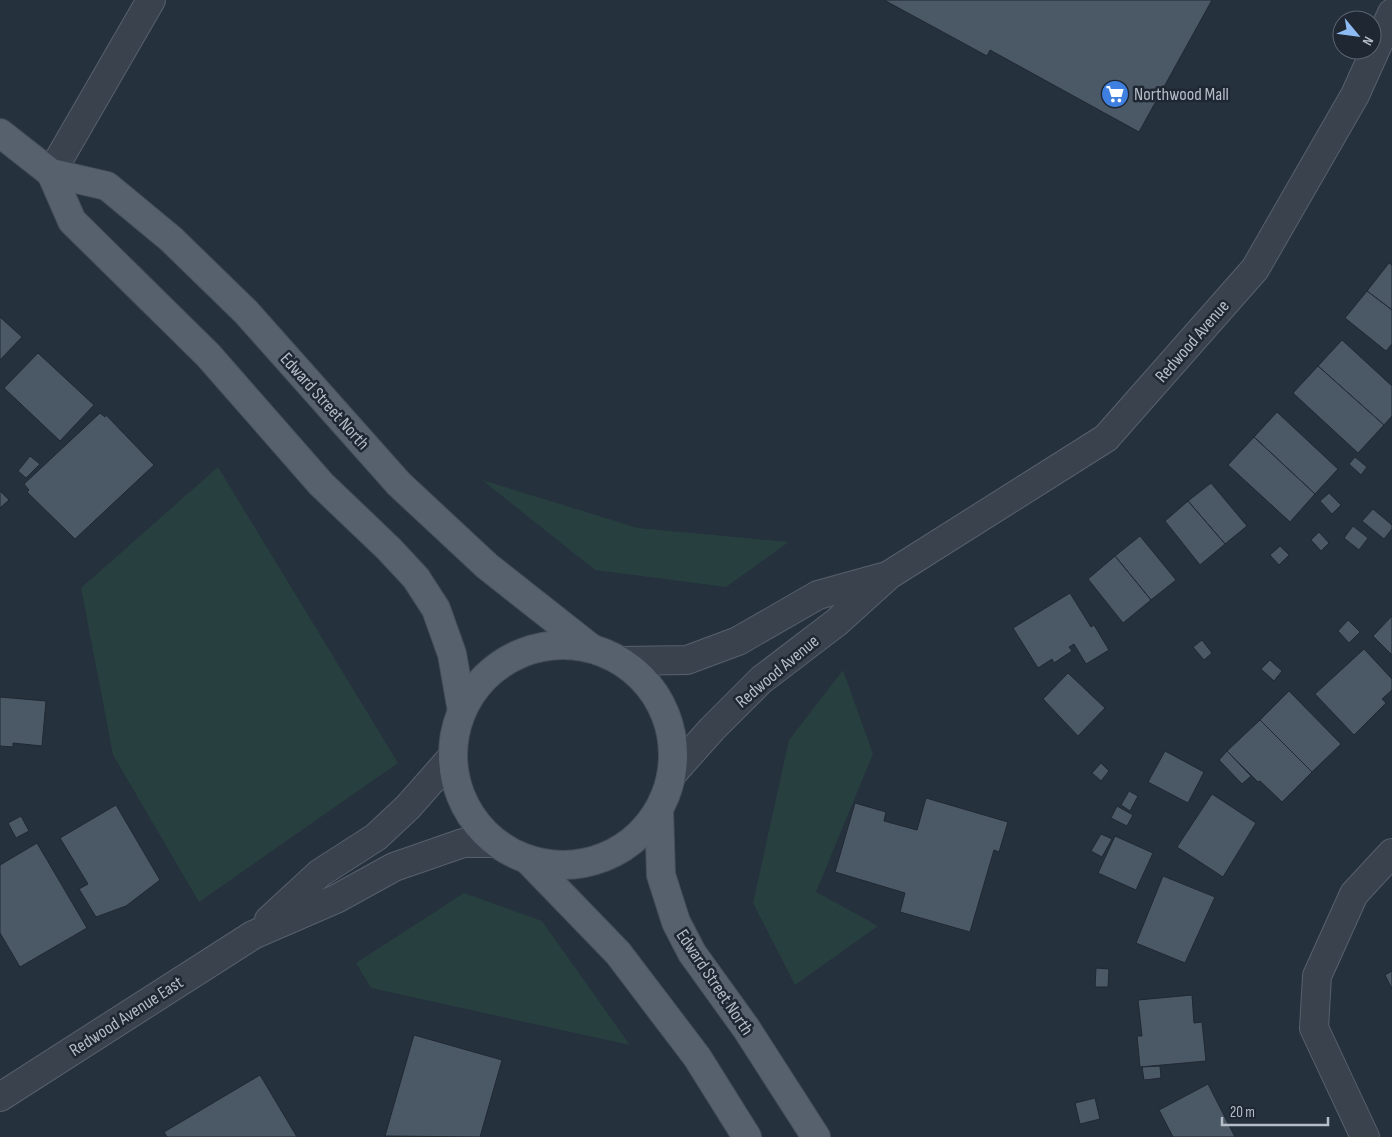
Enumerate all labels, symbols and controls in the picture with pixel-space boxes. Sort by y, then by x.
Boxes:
north arrow [1332,10,1382,60]
text: N [1359,34,1377,48]
supermarket icon: Northwood Mall [1100,79,1130,109]
place label: Northwood Mall [1134,84,1229,105]
street label: Redwood Avenue [1151,296,1234,387]
street label: Edward Street North [276,349,374,454]
street label: Redwood Avenue [731,630,823,712]
street label: Edward Street North [672,925,758,1039]
street label: Redwood Avenue East [66,972,187,1061]
scale bar [1222,1094,1328,1126]
text: 20 m [1230,1103,1255,1122]

